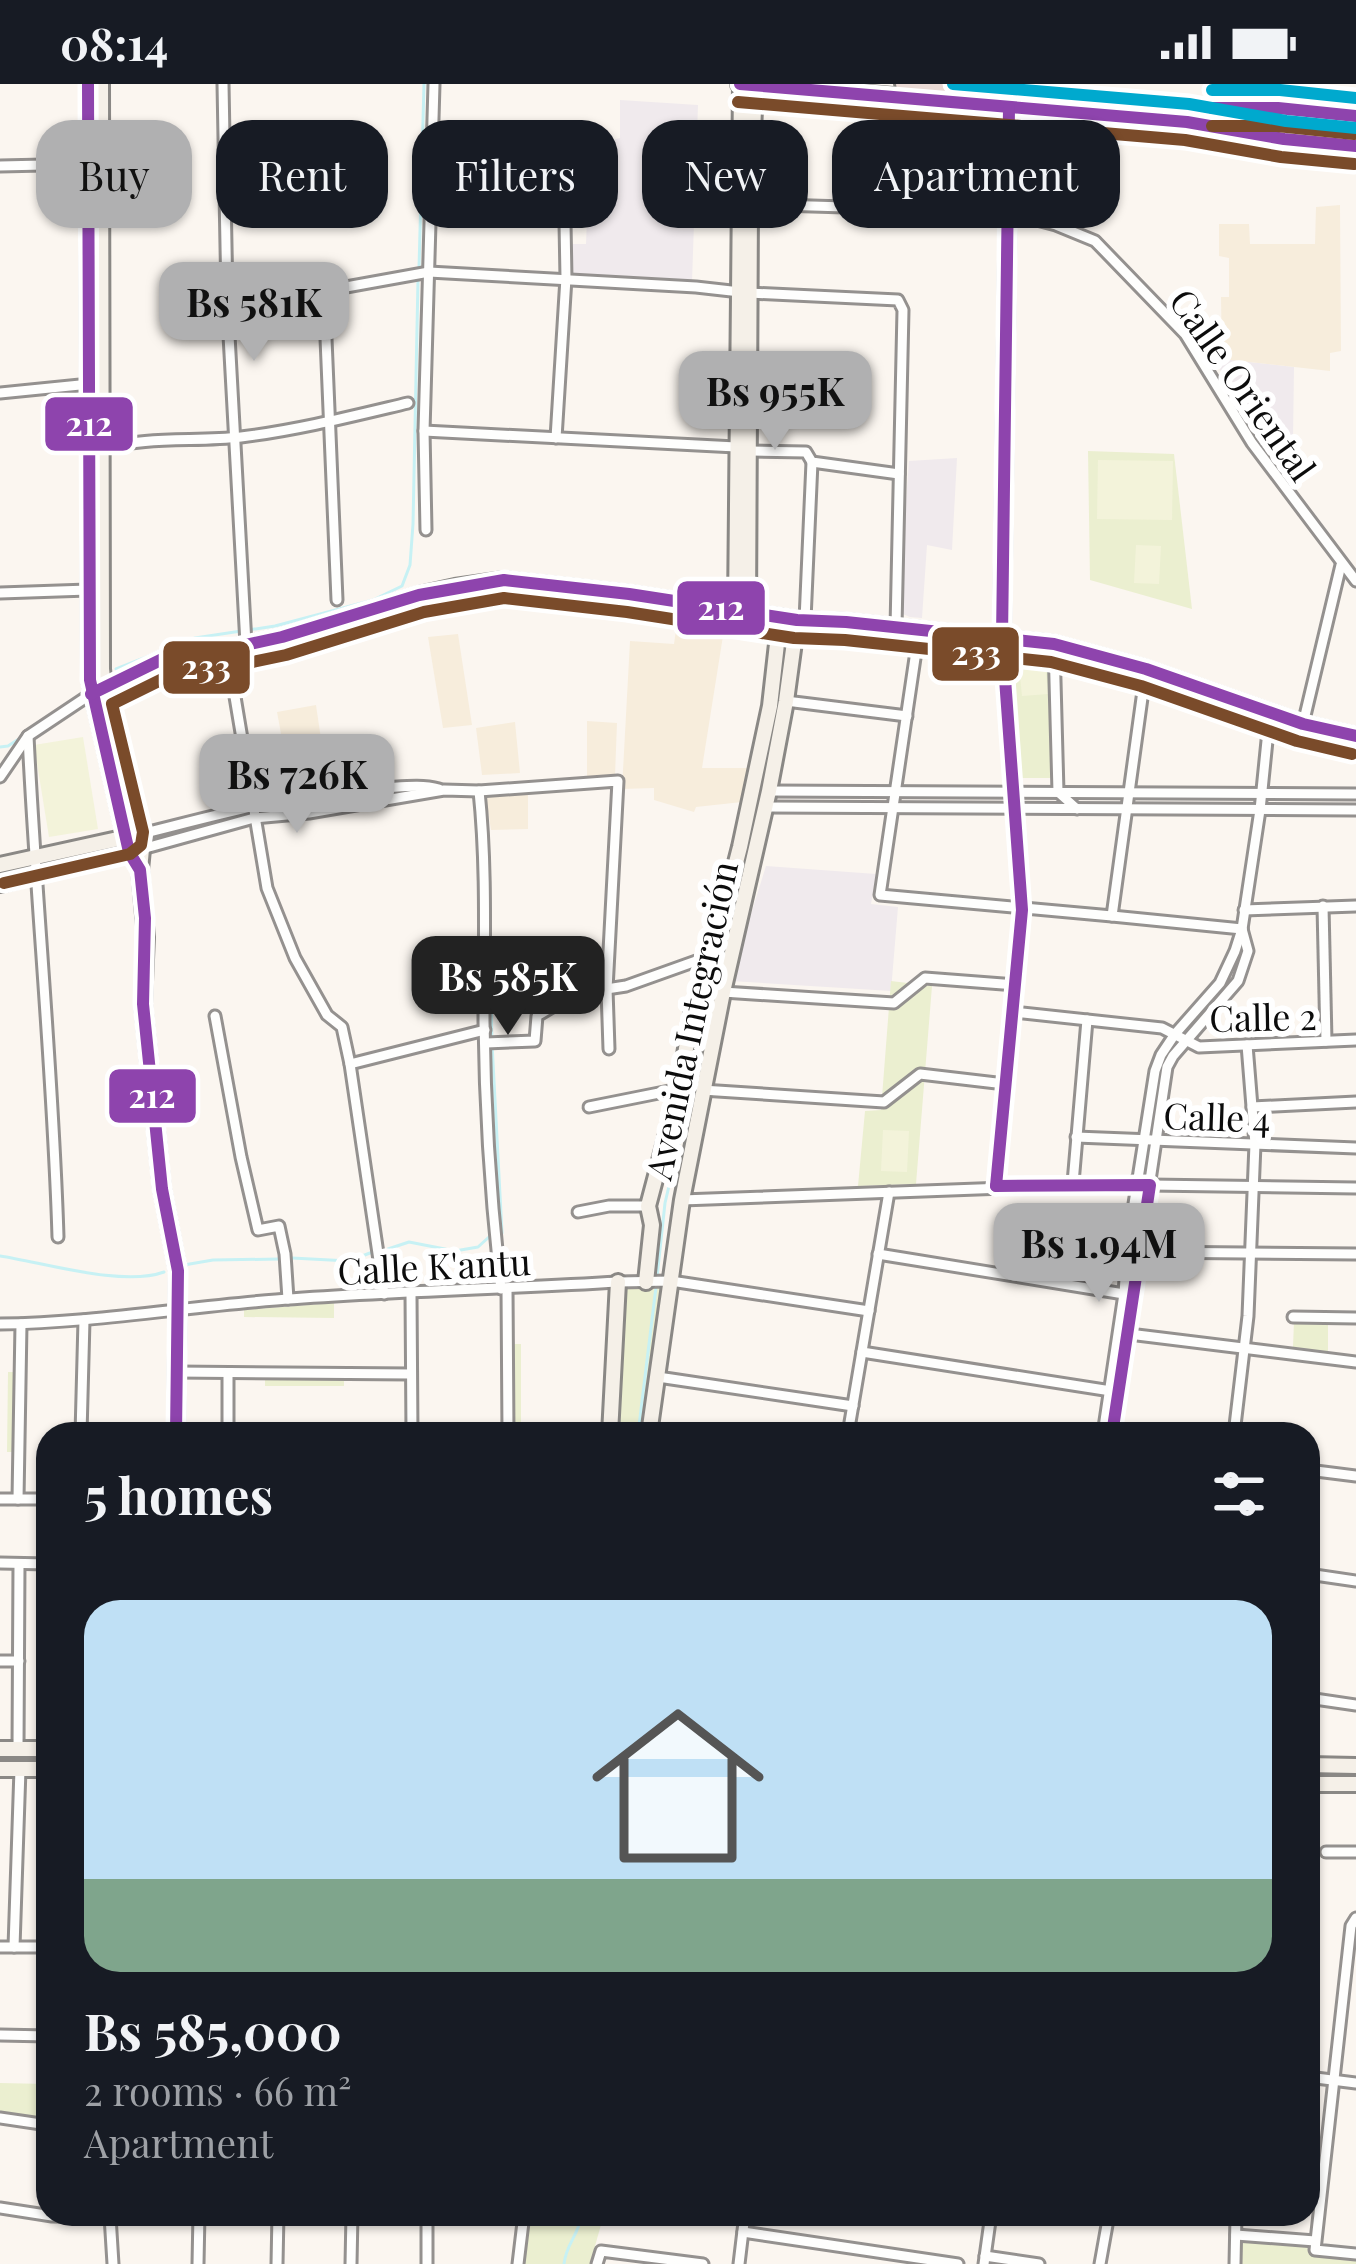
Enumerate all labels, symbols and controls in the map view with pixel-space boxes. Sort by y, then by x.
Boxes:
text: 08:14 [60,12,168,72]
chip: Buy [36,120,192,228]
chip: Rent [216,120,388,228]
chip: Filters [412,120,618,228]
chip: New [642,120,808,228]
chip: Apartment [832,120,1120,228]
pin: Bs 581K [143,262,365,364]
text: Bs 581K [186,275,322,327]
street label: Calle Oriental [1160,278,1328,490]
pin: Bs 955K [664,351,886,453]
text: Bs 955K [706,364,844,416]
line badge: 212 [43,395,135,453]
text: 212 [65,400,113,444]
line badge: 212 [675,579,767,637]
text: 212 [697,584,745,628]
line badge: 233 [930,625,1021,683]
text: 233 [951,629,1001,673]
line badge: 233 [161,639,252,696]
text: 233 [181,643,231,687]
pin: Bs 726K [186,734,408,836]
text: Bs 726K [226,747,368,799]
street label: Avenida Integración [633,856,747,1185]
pin: Bs 585K [397,936,619,1038]
text: Bs 585K [439,949,577,1001]
street label: Calle 2 [1209,991,1317,1041]
line badge: 212 [107,1067,198,1125]
text: 212 [128,1072,176,1116]
street label: Calle 4 [1163,1090,1271,1142]
pin: Bs 1.94M [975,1203,1223,1305]
text: Bs 1.94M [1021,1216,1177,1268]
street label: Calle K'antu [336,1236,532,1294]
text: 5 homes [84,1460,273,1528]
icon: filters [1206,1461,1272,1527]
icon: home [570,1678,786,1894]
text: Bs 585,000 [84,1996,342,2064]
text: 2 rooms · 66 m² [84,2064,351,2116]
text: Apartment [84,2116,273,2168]

